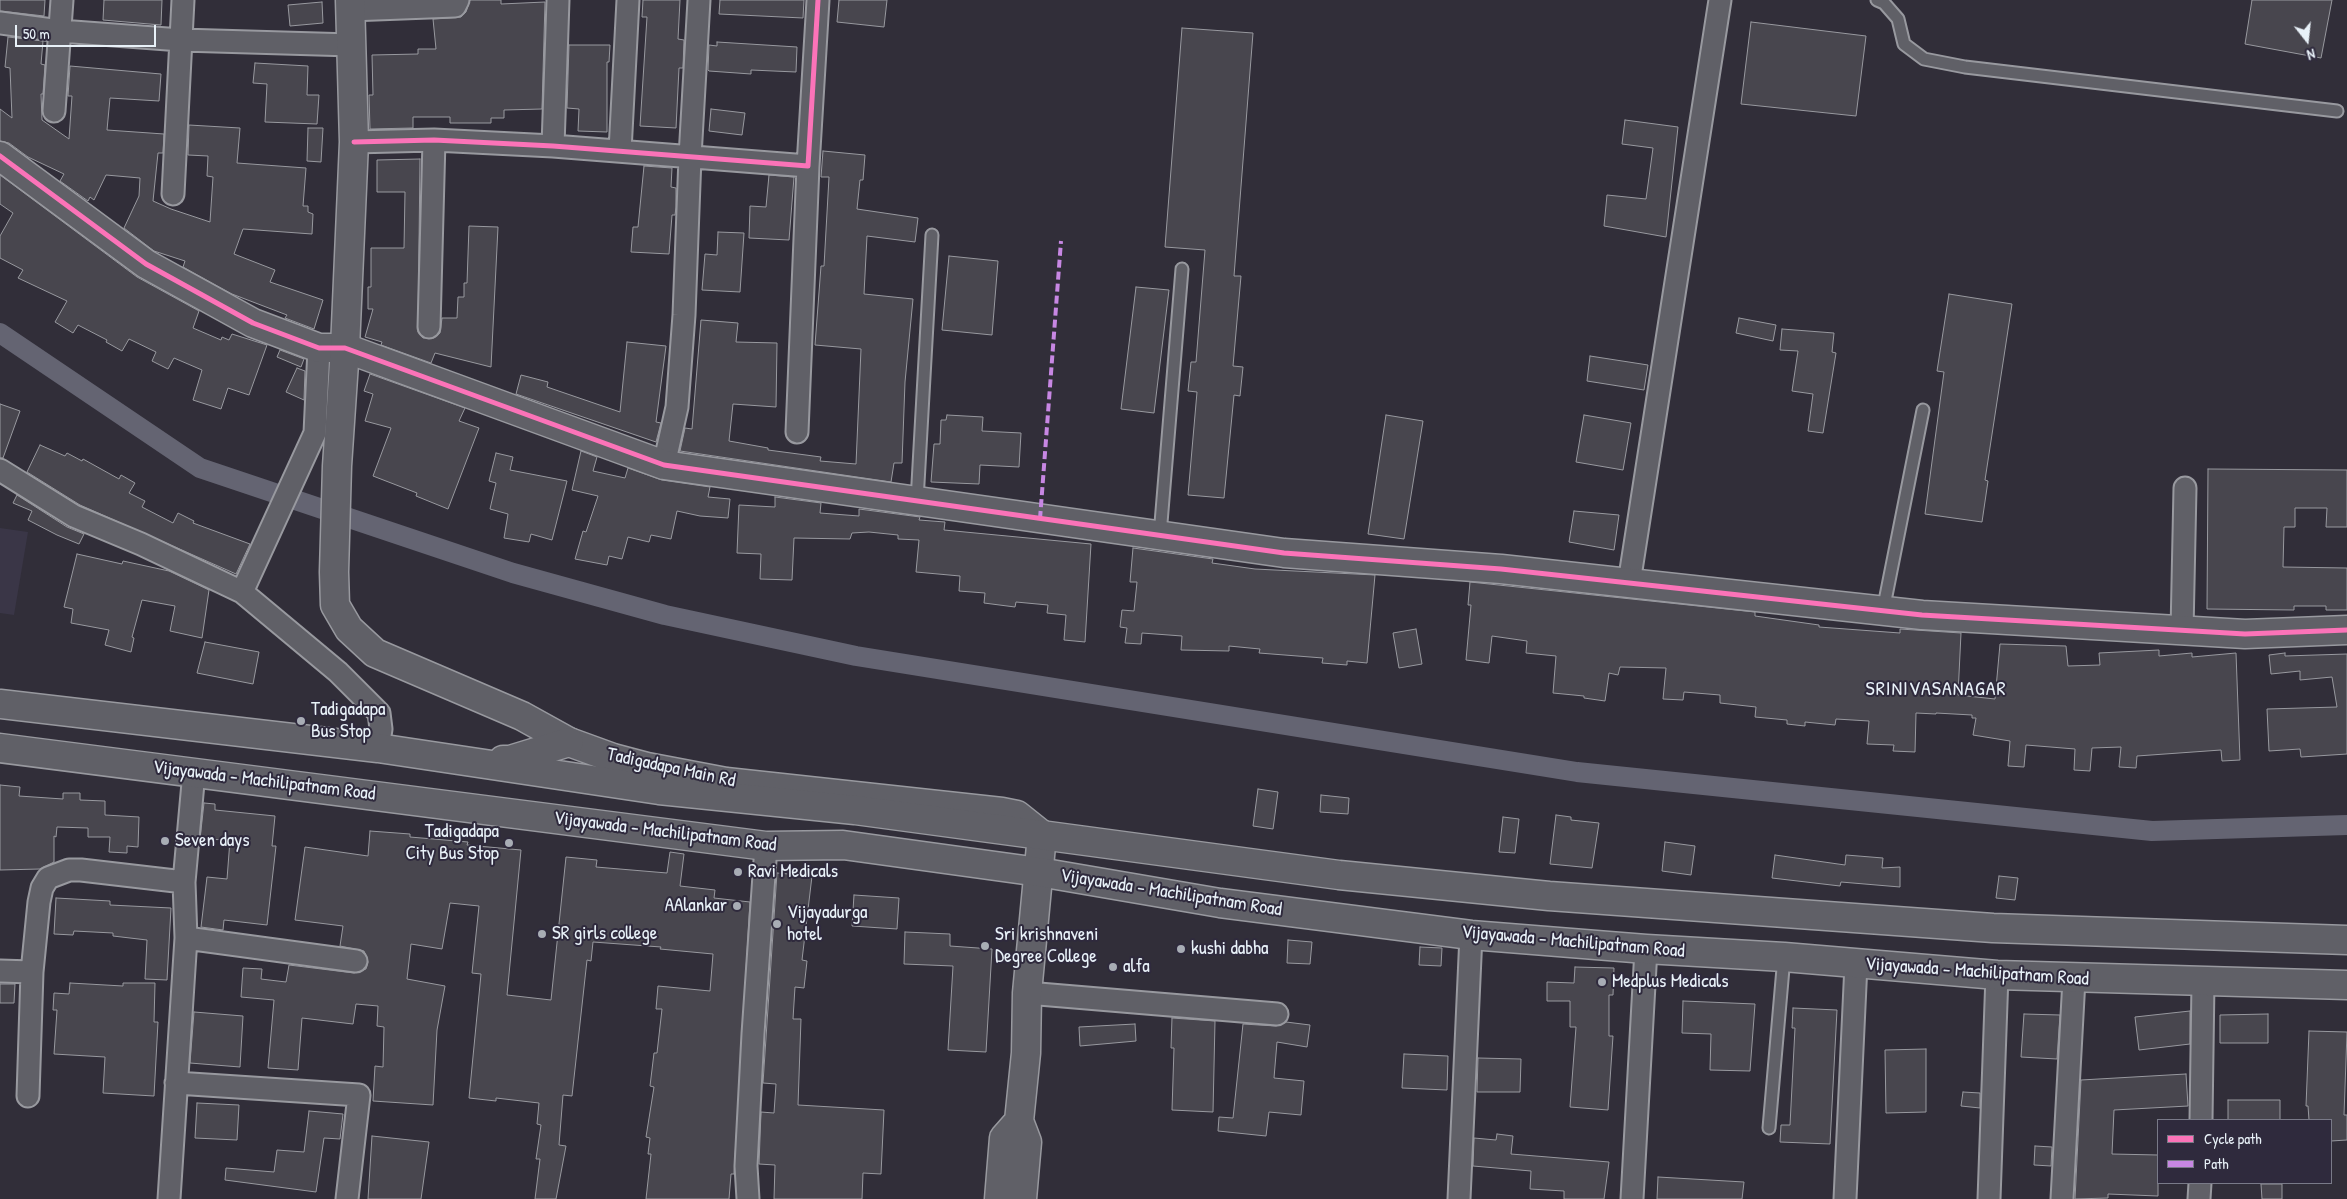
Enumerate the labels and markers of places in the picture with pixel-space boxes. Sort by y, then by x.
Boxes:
place label: Tadigadapa Bus Stop [311,699,385,743]
marker: Tadigadapa Bus Stop [295,715,307,727]
place label: Tadigadapa City Bus Stop [405,821,499,865]
place label: Seven days [175,830,250,852]
marker: Seven days [159,835,171,847]
marker: Tadigadapa City Bus Stop [503,837,515,849]
place label: Ravi Medicals [748,861,838,883]
marker: Ravi Medicals [732,866,744,878]
place label: AAlankar [665,895,727,917]
marker: AAlankar [731,900,743,912]
place label: Vijayadurga hotel [787,902,868,946]
marker: Vijayadurga hotel [771,918,783,930]
place label: SR girls college [552,923,657,945]
place label: Sri krishnaveni Degree College [995,924,1098,968]
marker: SR girls college [536,928,548,940]
place label: kushi dabha [1191,938,1269,960]
marker: Sri krishnaveni Degree College [979,940,991,952]
marker: kushi dabha [1175,943,1187,955]
place label: alfa [1123,956,1150,978]
marker: alfa [1107,961,1119,973]
place label: Medplus Medicals [1612,971,1728,993]
marker: Medplus Medicals [1596,976,1608,988]

